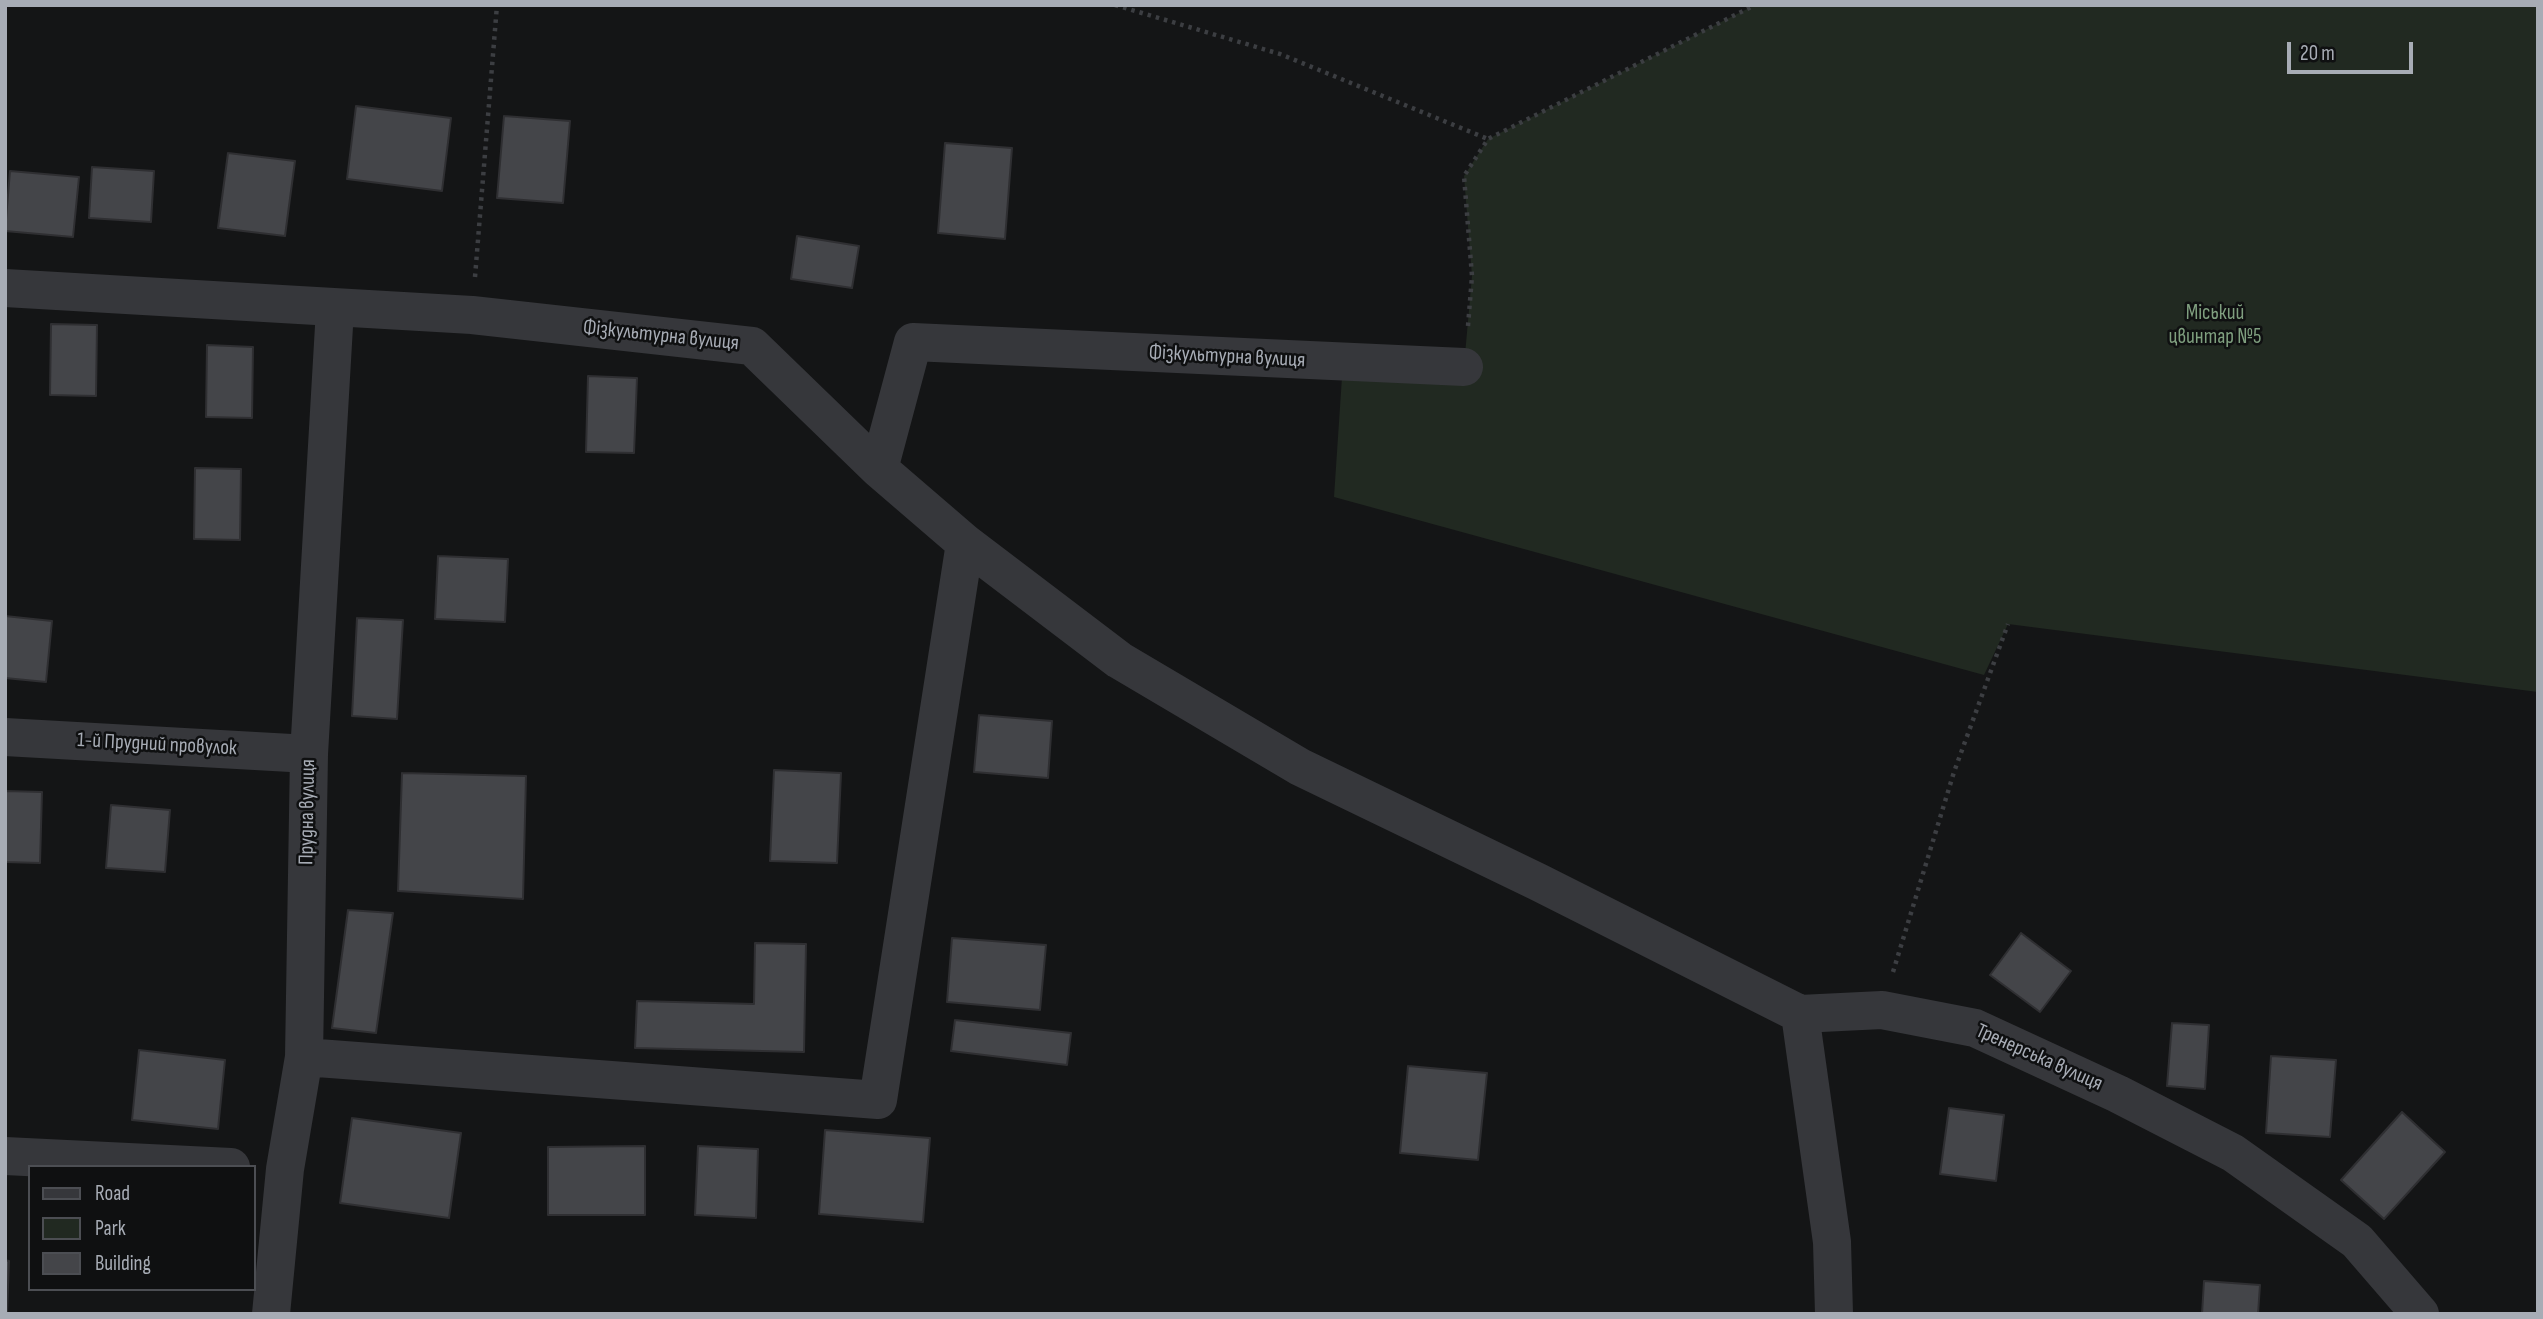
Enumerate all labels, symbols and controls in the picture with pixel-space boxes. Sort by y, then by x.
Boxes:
scale bar [2291,28,2417,72]
text: 20 m [2300,41,2335,66]
park label: Міський цвинтар №5 [2169,301,2261,351]
street label: Фізкультурна вулиця [582,315,740,357]
street label: Фізкультурна вулиця [1148,340,1306,374]
street label: 1-й Прудний провулок [77,728,237,762]
street label: Прудна вулиця [294,759,322,865]
street label: Тренерська вулиця [1972,1019,2106,1097]
legend [28,1165,256,1291]
text: Road [95,1181,130,1206]
text: Park [95,1216,126,1241]
text: Building [95,1251,151,1276]

